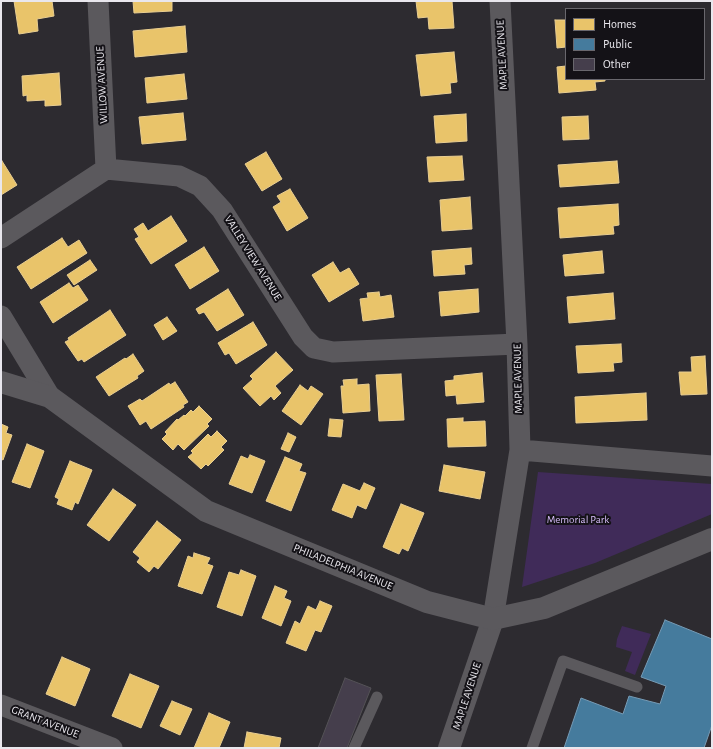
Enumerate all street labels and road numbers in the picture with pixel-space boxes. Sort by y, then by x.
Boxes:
street label: MAPLE AVENUE [494,20,510,90]
street label: WILLOW AVENUE [93,46,111,124]
street label: VALLEY VIEW AVENUE [221,213,285,303]
street label: MAPLE AVENUE [511,344,525,414]
street label: PHILADELPHIA AVENUE [291,541,395,593]
street label: MAPLE AVENUE [450,661,484,731]
street label: GRANT AVENUE [10,703,80,741]

